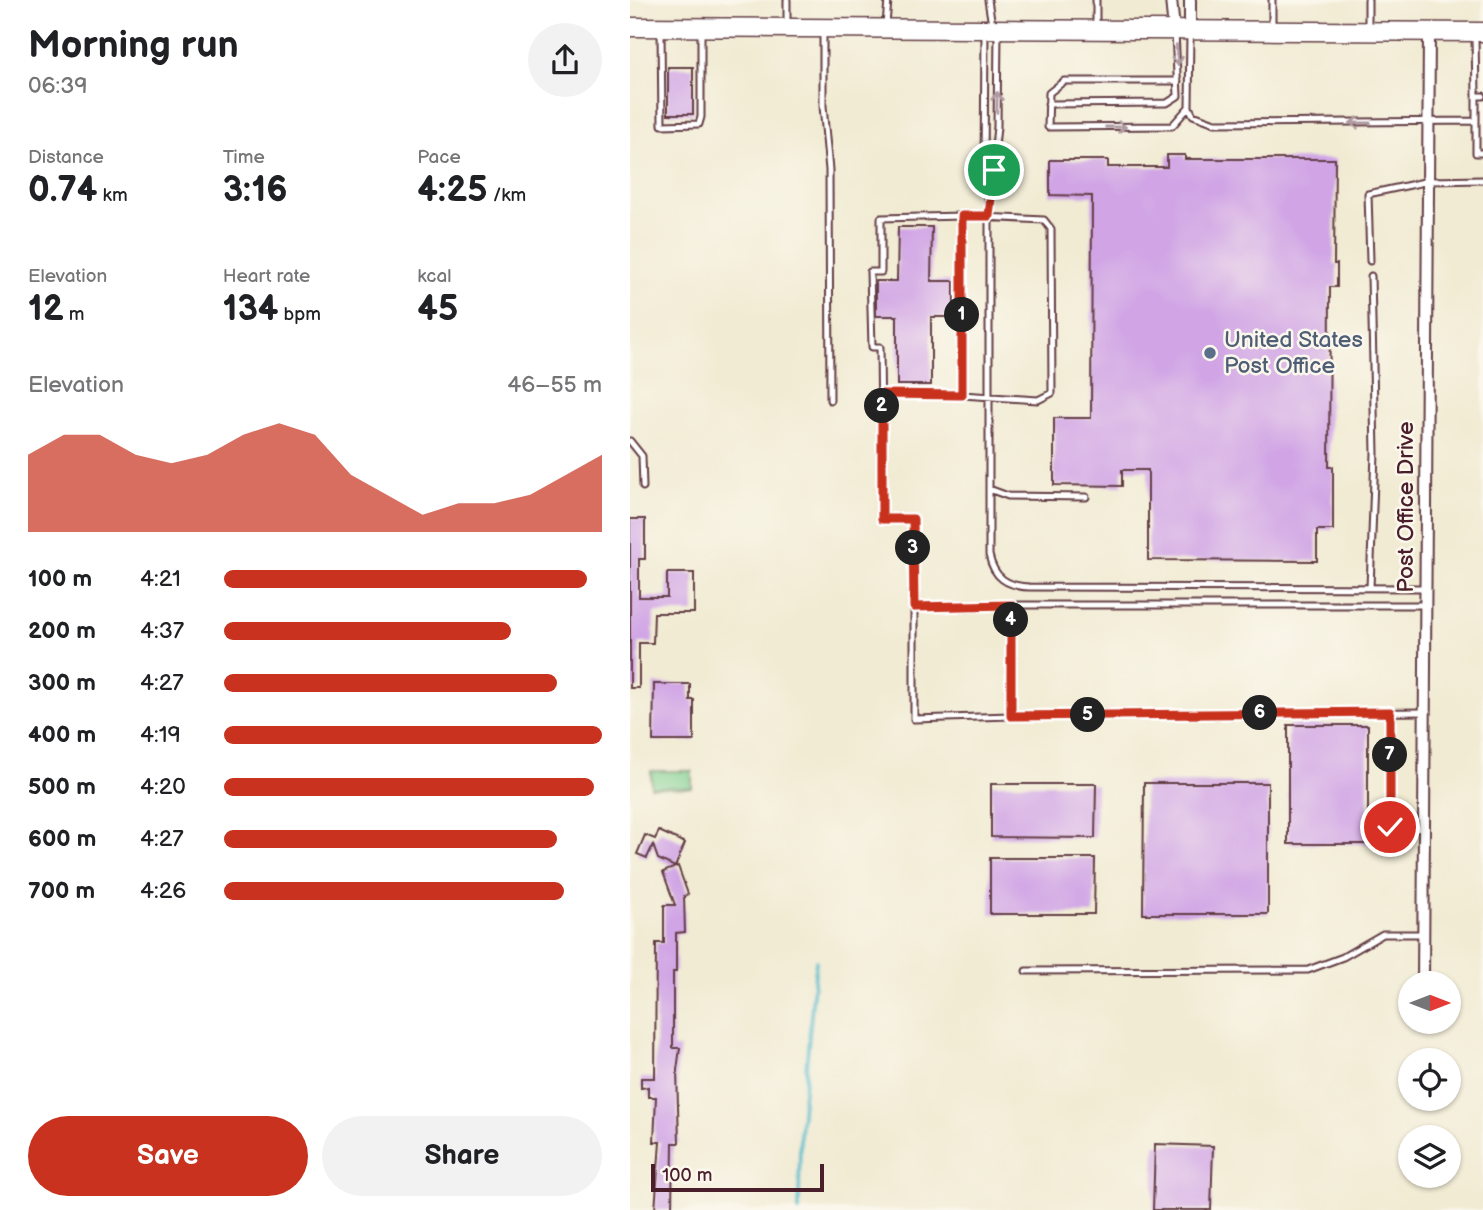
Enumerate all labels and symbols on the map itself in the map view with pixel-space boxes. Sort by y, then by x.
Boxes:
one-way arrow [1171,43,1184,66]
one-way arrow [990,91,1004,114]
one-way arrow [1349,116,1372,130]
one-way arrow [1104,121,1127,134]
pin [964,140,1024,200]
pin: 1 [944,298,980,332]
place label: United States Post Office [1224,326,1363,380]
marker: United States Post Office [1202,345,1218,361]
pin: 2 [864,388,900,424]
street label: Post Office Drive [1392,421,1420,593]
pin: 3 [896,530,930,566]
pin: 4 [994,602,1028,638]
pin: 6 [1242,696,1278,730]
pin: 5 [1070,698,1106,732]
pin: 7 [1372,738,1408,772]
pin [1360,797,1420,857]
north arrow [1398,971,1461,1034]
scale bar [651,1161,824,1193]

